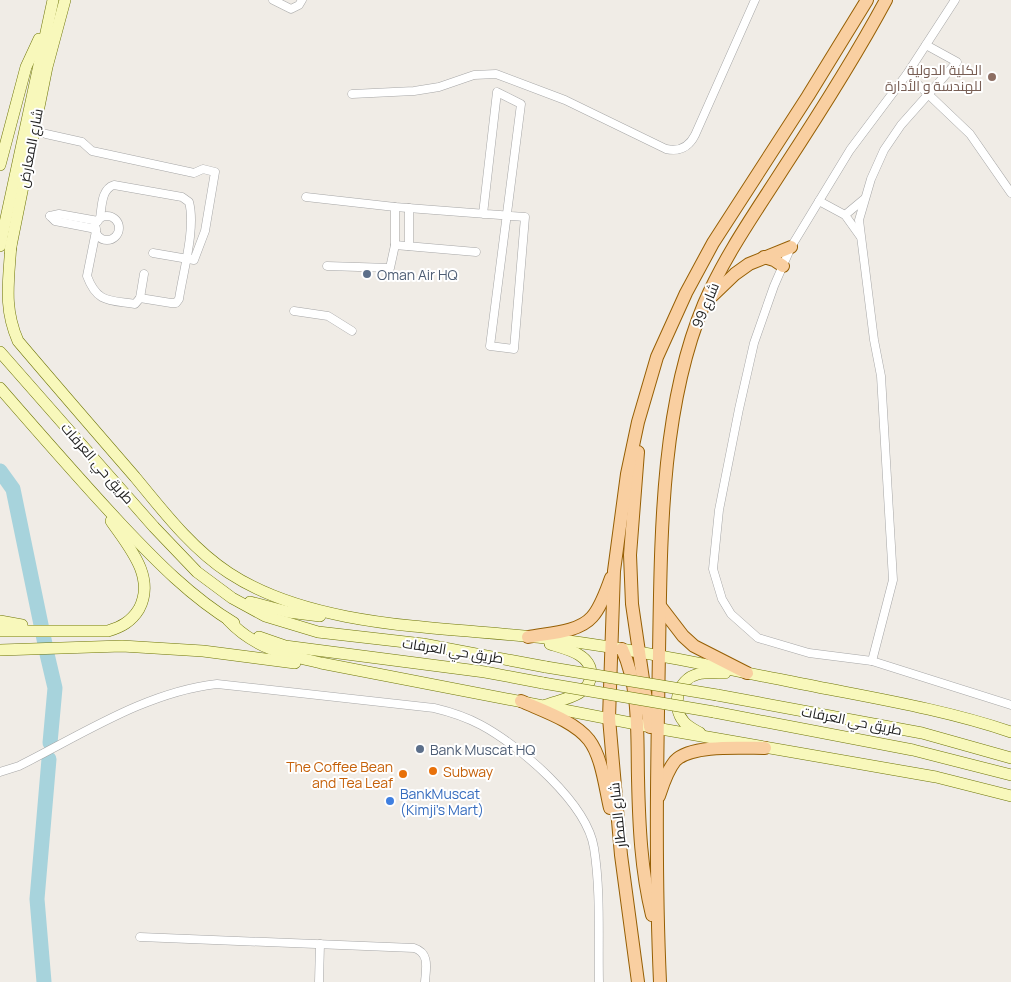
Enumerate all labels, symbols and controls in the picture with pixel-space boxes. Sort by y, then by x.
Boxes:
place label: الكلية الدولية للهندسة و الأدارة [885,60,982,95]
marker: الكلية الدولية للهندسة و الأدارة [986,71,998,83]
street label: شارع المعارض [13,107,47,189]
place label: Oman Air HQ [377,265,458,284]
marker: Oman Air HQ [361,268,373,280]
street label: 99 شارع [687,280,723,330]
street label: طريق حي العرفات [55,418,139,510]
street label: طريق حي العرفات [401,633,505,670]
street label: طريق حي العرفات [799,701,904,742]
place label: Bank Muscat HQ [430,740,535,759]
marker: Bank Muscat HQ [414,743,426,755]
place label: The Coffee Bean and Tea Leaf [286,757,393,792]
place label: Subway [443,762,494,781]
marker: Subway [427,765,439,777]
marker: The Coffee Bean and Tea Leaf [397,768,409,780]
street label: شارع المطار [604,782,630,849]
place label: BankMuscat (Kimji's Mart) [400,784,484,819]
marker: BankMuscat (Kimji's Mart) [384,795,396,807]

